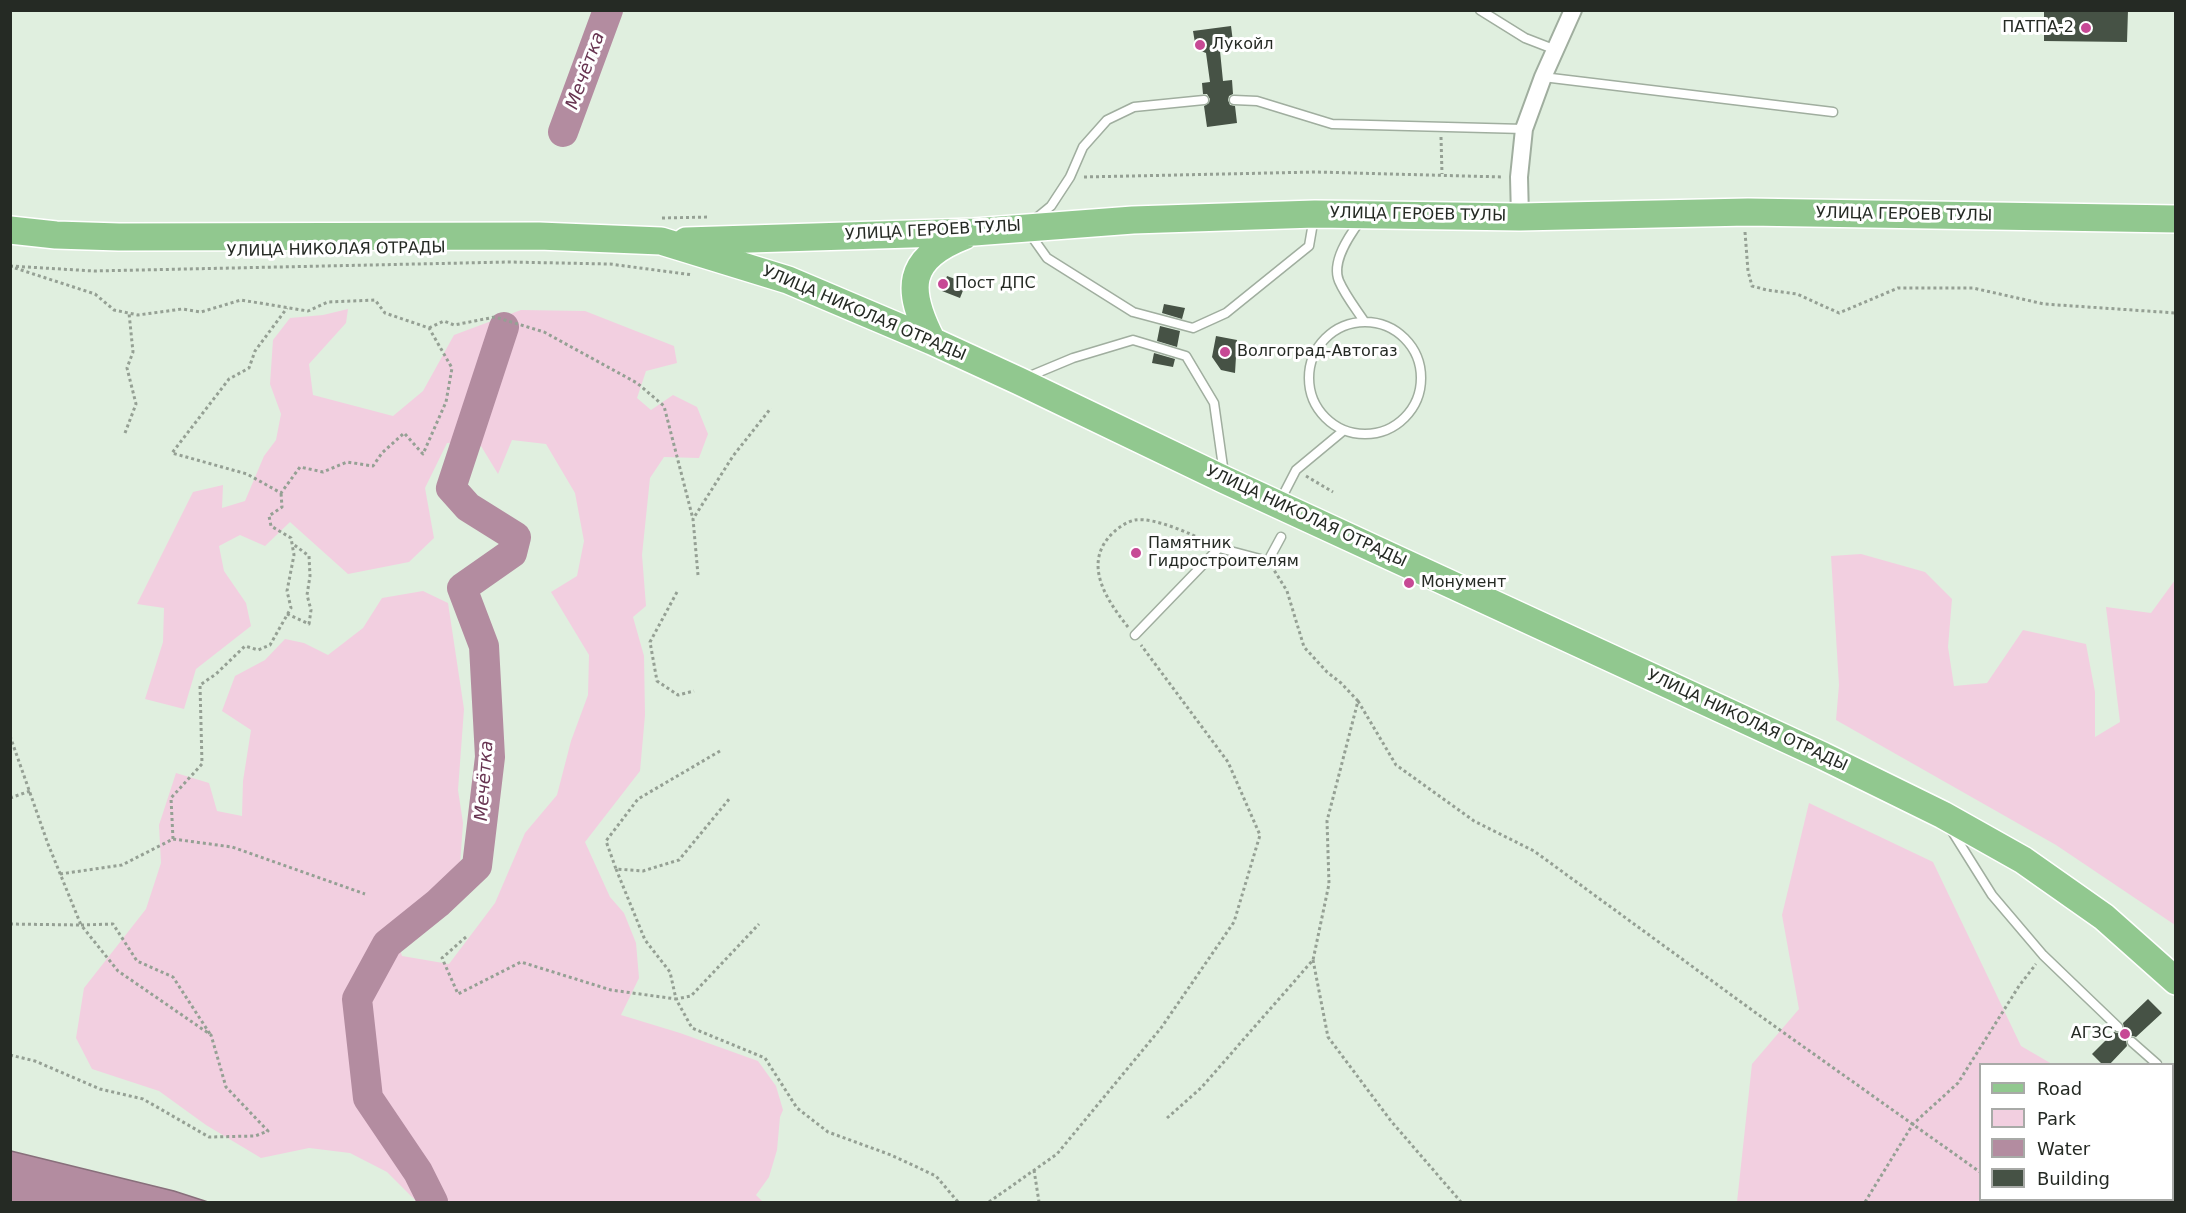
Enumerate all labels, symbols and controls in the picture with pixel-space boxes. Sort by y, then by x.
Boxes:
place label: ПАТПА-2 [2002,18,2074,38]
marker: ПАТПА-2 [2079,21,2093,35]
water label: Мечётка [562,29,610,113]
place label: Лукойл [1212,35,1274,55]
marker: Лукойл [1193,38,1207,52]
street label: УЛИЦА ГЕРОЕВ ТУЛЫ [1330,204,1506,226]
street label: УЛИЦА ГЕРОЕВ ТУЛЫ [1816,204,1992,226]
street label: УЛИЦА ГЕРОЕВ ТУЛЫ [845,217,1021,245]
street label: УЛИЦА НИКОЛАЯ ОТРАДЫ [226,238,446,262]
street label: УЛИЦА НИКОЛАЯ ОТРАДЫ [759,262,969,366]
place label: Пост ДПС [955,274,1036,294]
marker: Пост ДПС [936,277,950,291]
place label: Волгоград-Автогаз [1237,342,1398,362]
marker: Волгоград-Автогаз [1218,345,1232,359]
street label: УЛИЦА НИКОЛАЯ ОТРАДЫ [1203,462,1409,572]
place label: Памятник Гидростроителям [1148,534,1299,572]
marker: Памятник Гидростроителям [1129,546,1143,560]
place label: Монумент [1421,573,1506,593]
marker: Монумент [1402,576,1416,590]
street label: УЛИЦА НИКОЛАЯ ОТРАДЫ [1644,666,1850,776]
water label: Мечётка [471,740,499,822]
place label: АГЗС [2071,1024,2113,1044]
marker: АГЗС [2118,1027,2132,1041]
legend [1979,1063,2174,1201]
text: Road [2037,1078,2082,1099]
text: Park [2037,1108,2076,1129]
text: Water [2037,1138,2090,1159]
text: Building [2037,1168,2110,1189]

